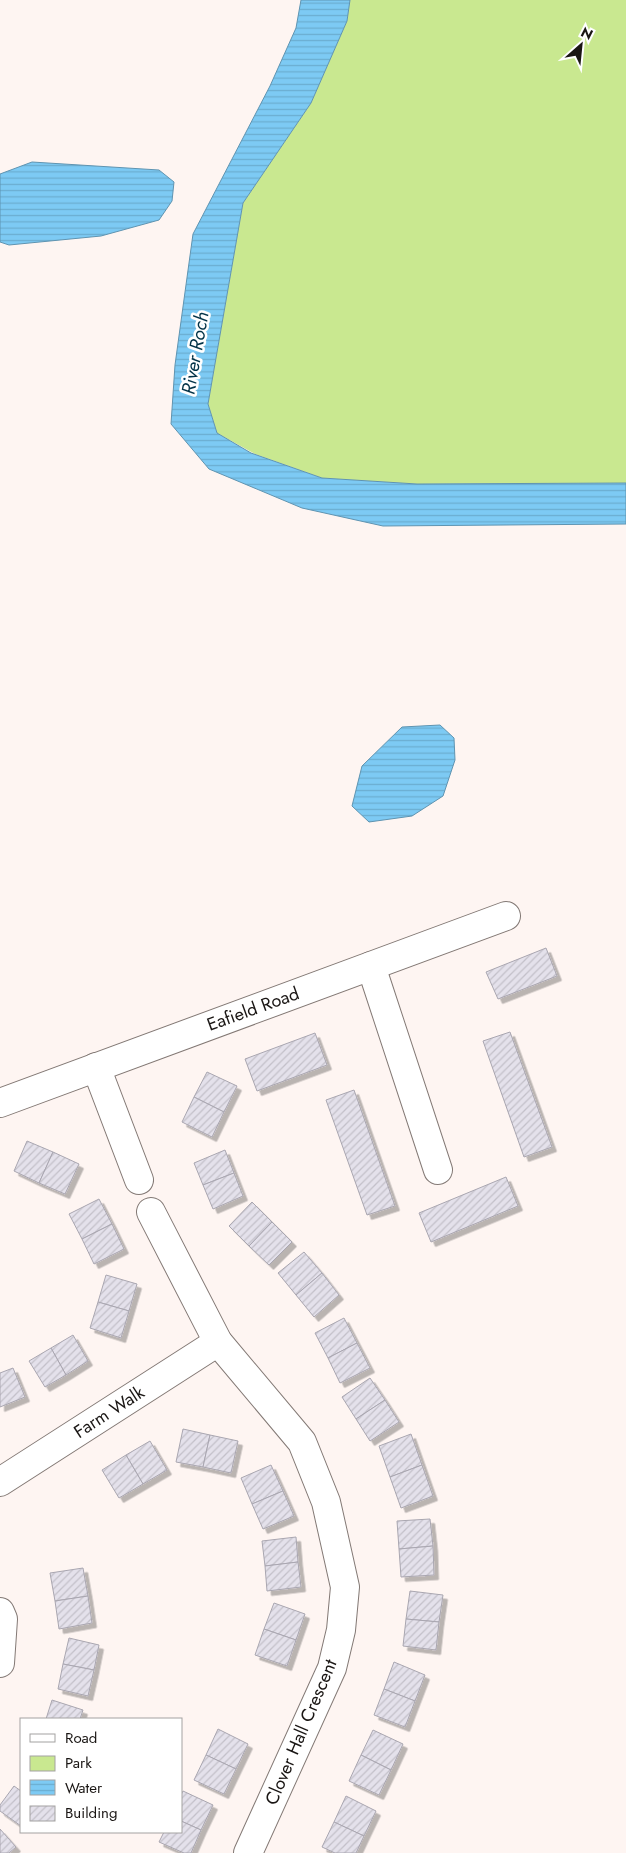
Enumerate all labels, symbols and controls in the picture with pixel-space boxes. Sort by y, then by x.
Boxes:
north arrow [556,20,606,70]
text: N [577,22,596,45]
water label: River Roch [174,310,216,396]
street label: Eafield Road [203,980,303,1038]
street label: Farm Walk [69,1379,149,1445]
street label: Clover Hall Crescent [259,1654,344,1809]
legend [20,1718,182,1833]
text: Road [65,1727,97,1749]
text: Park [65,1752,92,1774]
text: Water [65,1777,103,1799]
text: Building [65,1802,117,1824]

